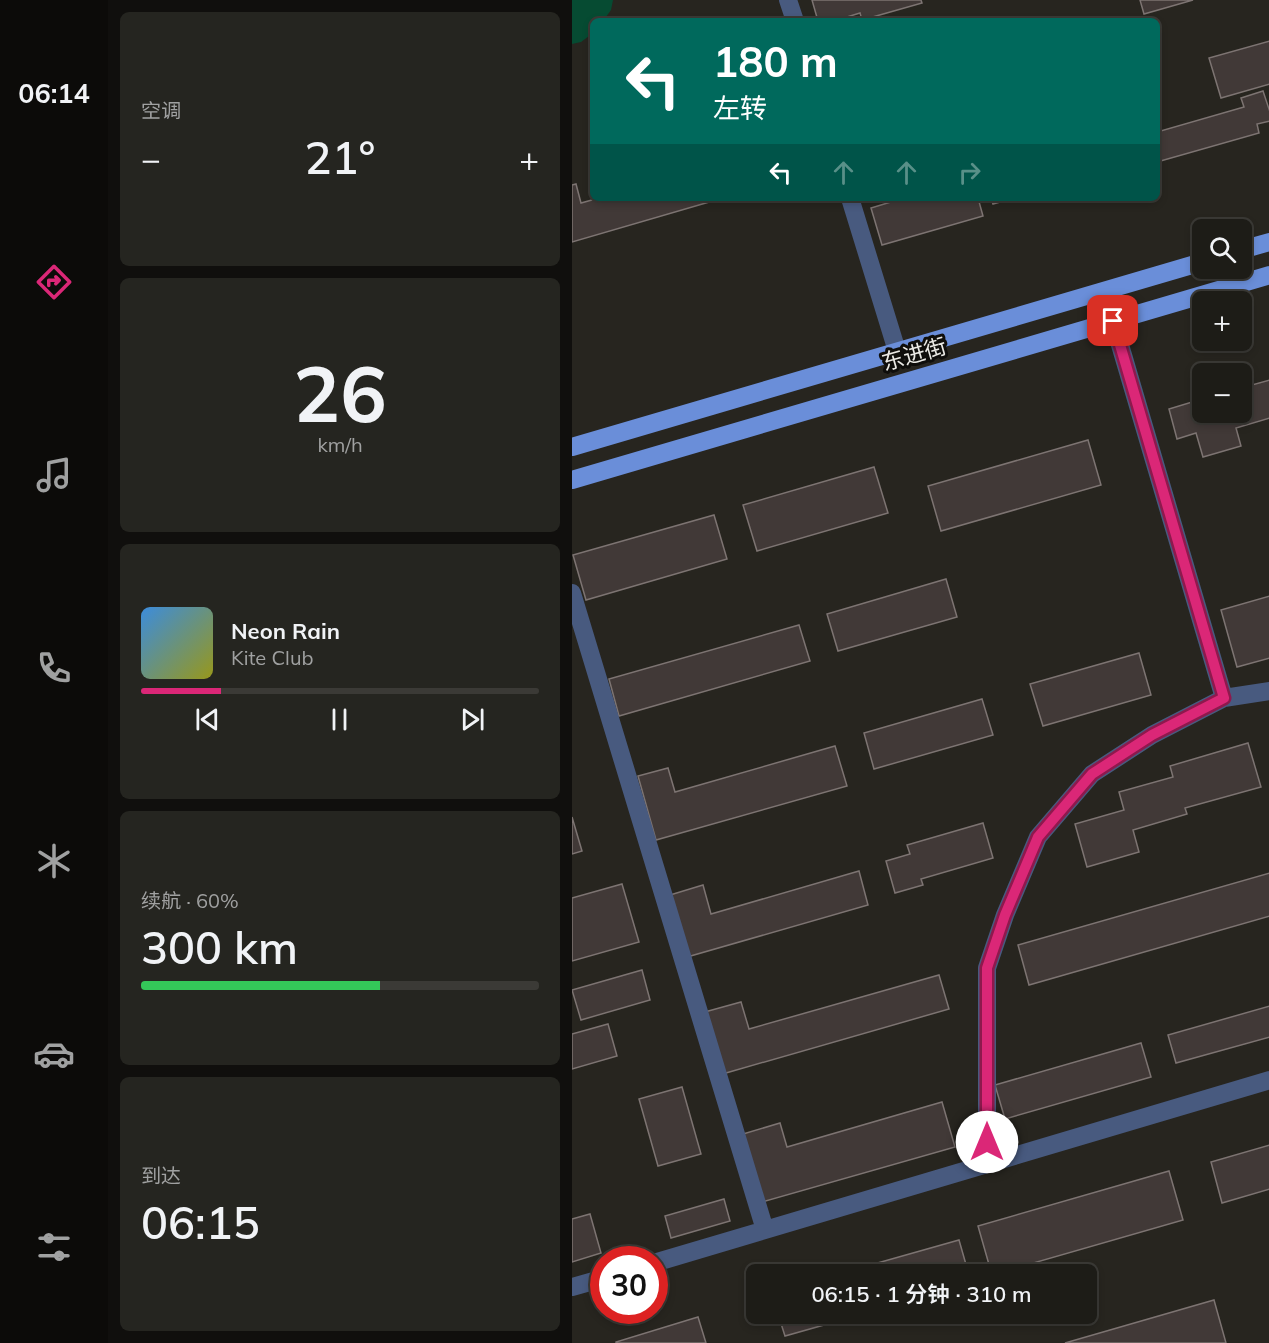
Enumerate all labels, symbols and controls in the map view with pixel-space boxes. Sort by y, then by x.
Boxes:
text: 180 m [713,35,838,88]
icon: left [614,42,692,120]
text: 06:14 [18,76,90,110]
text: 左转 [713,91,767,125]
text: 空调 [141,98,181,123]
text: 21° [305,129,375,185]
text: − [141,138,161,179]
text: + [519,138,539,179]
icon: left [764,156,797,189]
icon: ahead [827,156,860,189]
icon: ahead [890,156,923,189]
icon: right [953,156,986,189]
map controls [1192,219,1252,423]
button: search [1192,219,1252,279]
icon: directions [33,261,75,303]
button: + [1192,291,1252,351]
pin [1087,295,1138,346]
icon: arrive [1096,304,1129,337]
street label: 东进街 [878,331,950,377]
text: 26 [293,344,387,442]
button: − [1192,363,1252,423]
text: km/h [317,432,363,457]
icon: music [33,454,75,496]
text: Neon Rain [231,617,340,645]
text: Kite Club [231,645,313,670]
icon: phone [33,647,75,689]
icon: previous [191,703,224,736]
icon: pause [323,703,356,736]
icon: next [456,703,489,736]
icon: climate [33,840,75,882]
text: 续航 · 60% [141,888,239,913]
text: 300 km [141,919,298,975]
icon: car [33,1033,75,1075]
position arrow [955,1110,1019,1174]
text: 到达 [141,1163,181,1188]
text: 06:15 [141,1194,260,1250]
icon: filters [33,1226,75,1268]
speed limit sign: 30 [590,1246,668,1324]
text: 06:15 · 1 分钟 · 310 m [811,1280,1032,1308]

